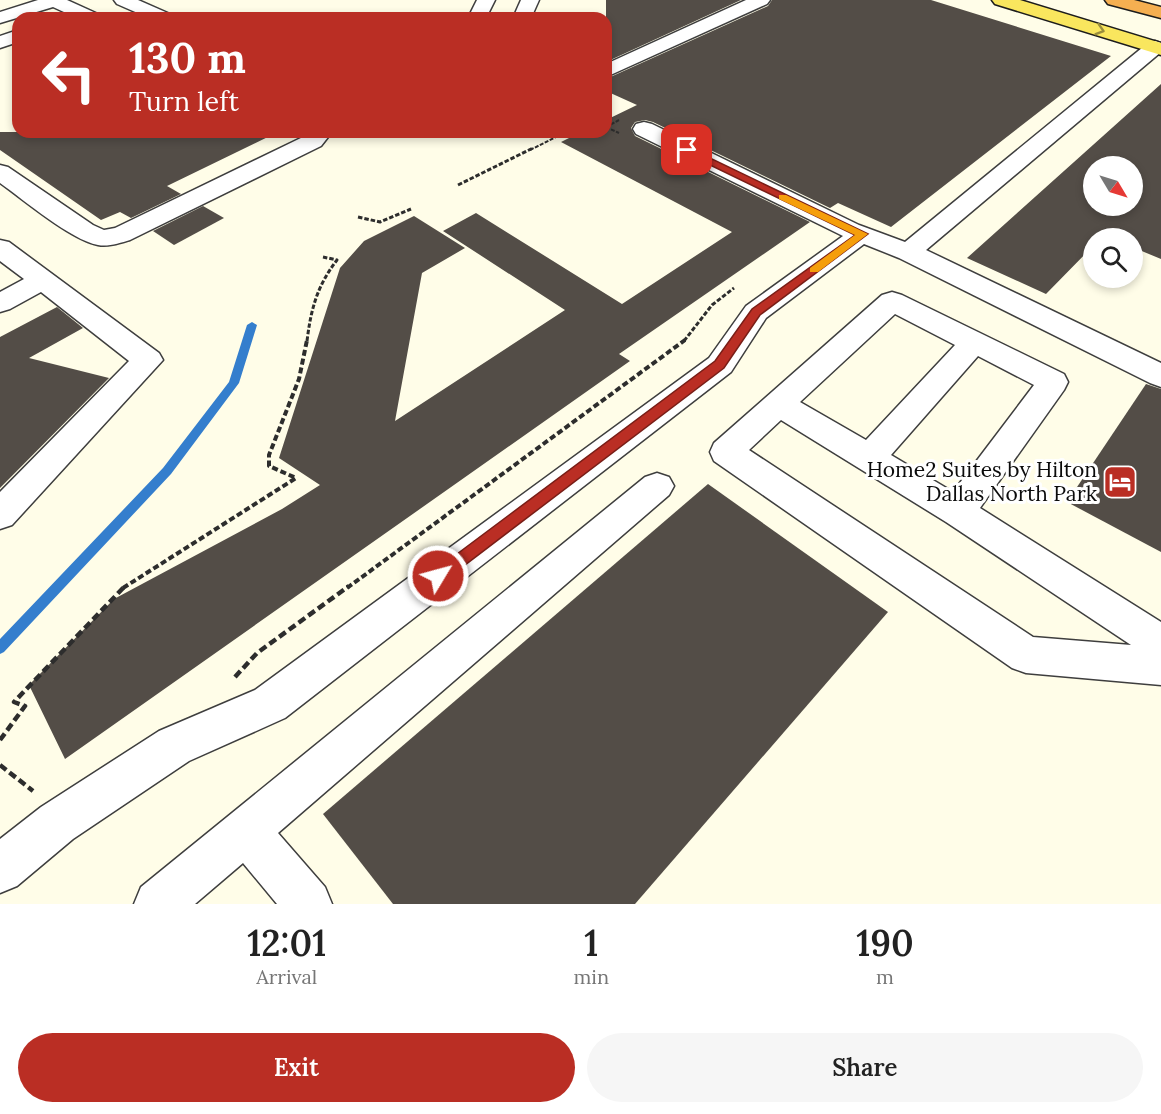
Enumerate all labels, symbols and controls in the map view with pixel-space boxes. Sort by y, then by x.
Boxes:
one-way arrow [1094,23,1105,35]
text: 130 m [129,31,246,85]
icon: left [30,36,108,114]
text: Turn left [129,84,239,118]
pin [661,124,712,175]
icon: arrive [670,133,703,166]
north arrow [1083,156,1143,216]
map controls [1083,156,1143,288]
button: search [1083,228,1143,288]
place label: Home2 Suites by Hilton Dallas North Park [867,456,1098,507]
hotel icon: Home2 Suites by Hilton Dallas North Park [1102,464,1138,500]
position arrow [406,544,470,608]
text: 12:01 [247,920,326,966]
text: 1 [584,920,598,966]
text: 190 [856,920,914,966]
text: Arrival [256,964,317,989]
text: min [573,964,609,989]
text: m [876,964,894,989]
button: Exit [18,1033,575,1102]
button: Share [587,1033,1143,1102]

